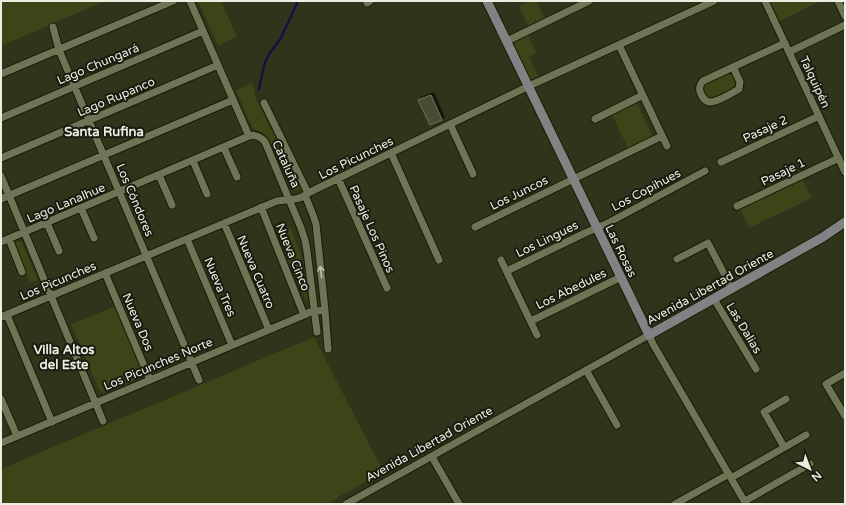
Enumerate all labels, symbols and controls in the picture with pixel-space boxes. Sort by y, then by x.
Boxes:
street label: Lago Chungará [55,40,141,88]
street label: Talquipén [797,54,833,110]
street label: Lago Rupanco [75,74,157,120]
street label: Pasaje 2 [741,113,789,145]
district label: Santa Rufina [64,124,144,140]
street label: Los Picunches [316,134,396,182]
street label: Cataluña [269,138,303,190]
street label: Pasaje 1 [759,155,807,189]
street label: Los Cóndores [113,162,157,239]
street label: Los Copihues [609,166,683,214]
street label: Los Juncos [488,173,550,213]
street label: Lago Lanalhue [25,180,107,226]
street label: Pasaje Los Pinos [346,183,398,275]
street label: Los Lingues [513,218,581,260]
street label: Nueva Cinco [273,221,313,293]
street label: Las Rosas [602,222,640,280]
street label: Nueva Cuatro [234,233,278,311]
street label: Avenida Libertad Oriente [644,246,776,328]
street label: Nueva Tres [201,255,239,319]
street label: Los Picunches [18,259,98,303]
one-way arrow [317,266,325,279]
street label: Los Abedules [533,266,609,312]
street label: Nueva Dos [120,291,157,353]
street label: Las Dalias [723,300,765,356]
street label: Los Picunches Norte [101,335,215,393]
district label: Villa Altos del Este [33,342,95,373]
street label: Avenida Libertad Oriente [363,403,495,485]
north arrow [790,449,830,489]
text: N [809,468,824,484]

